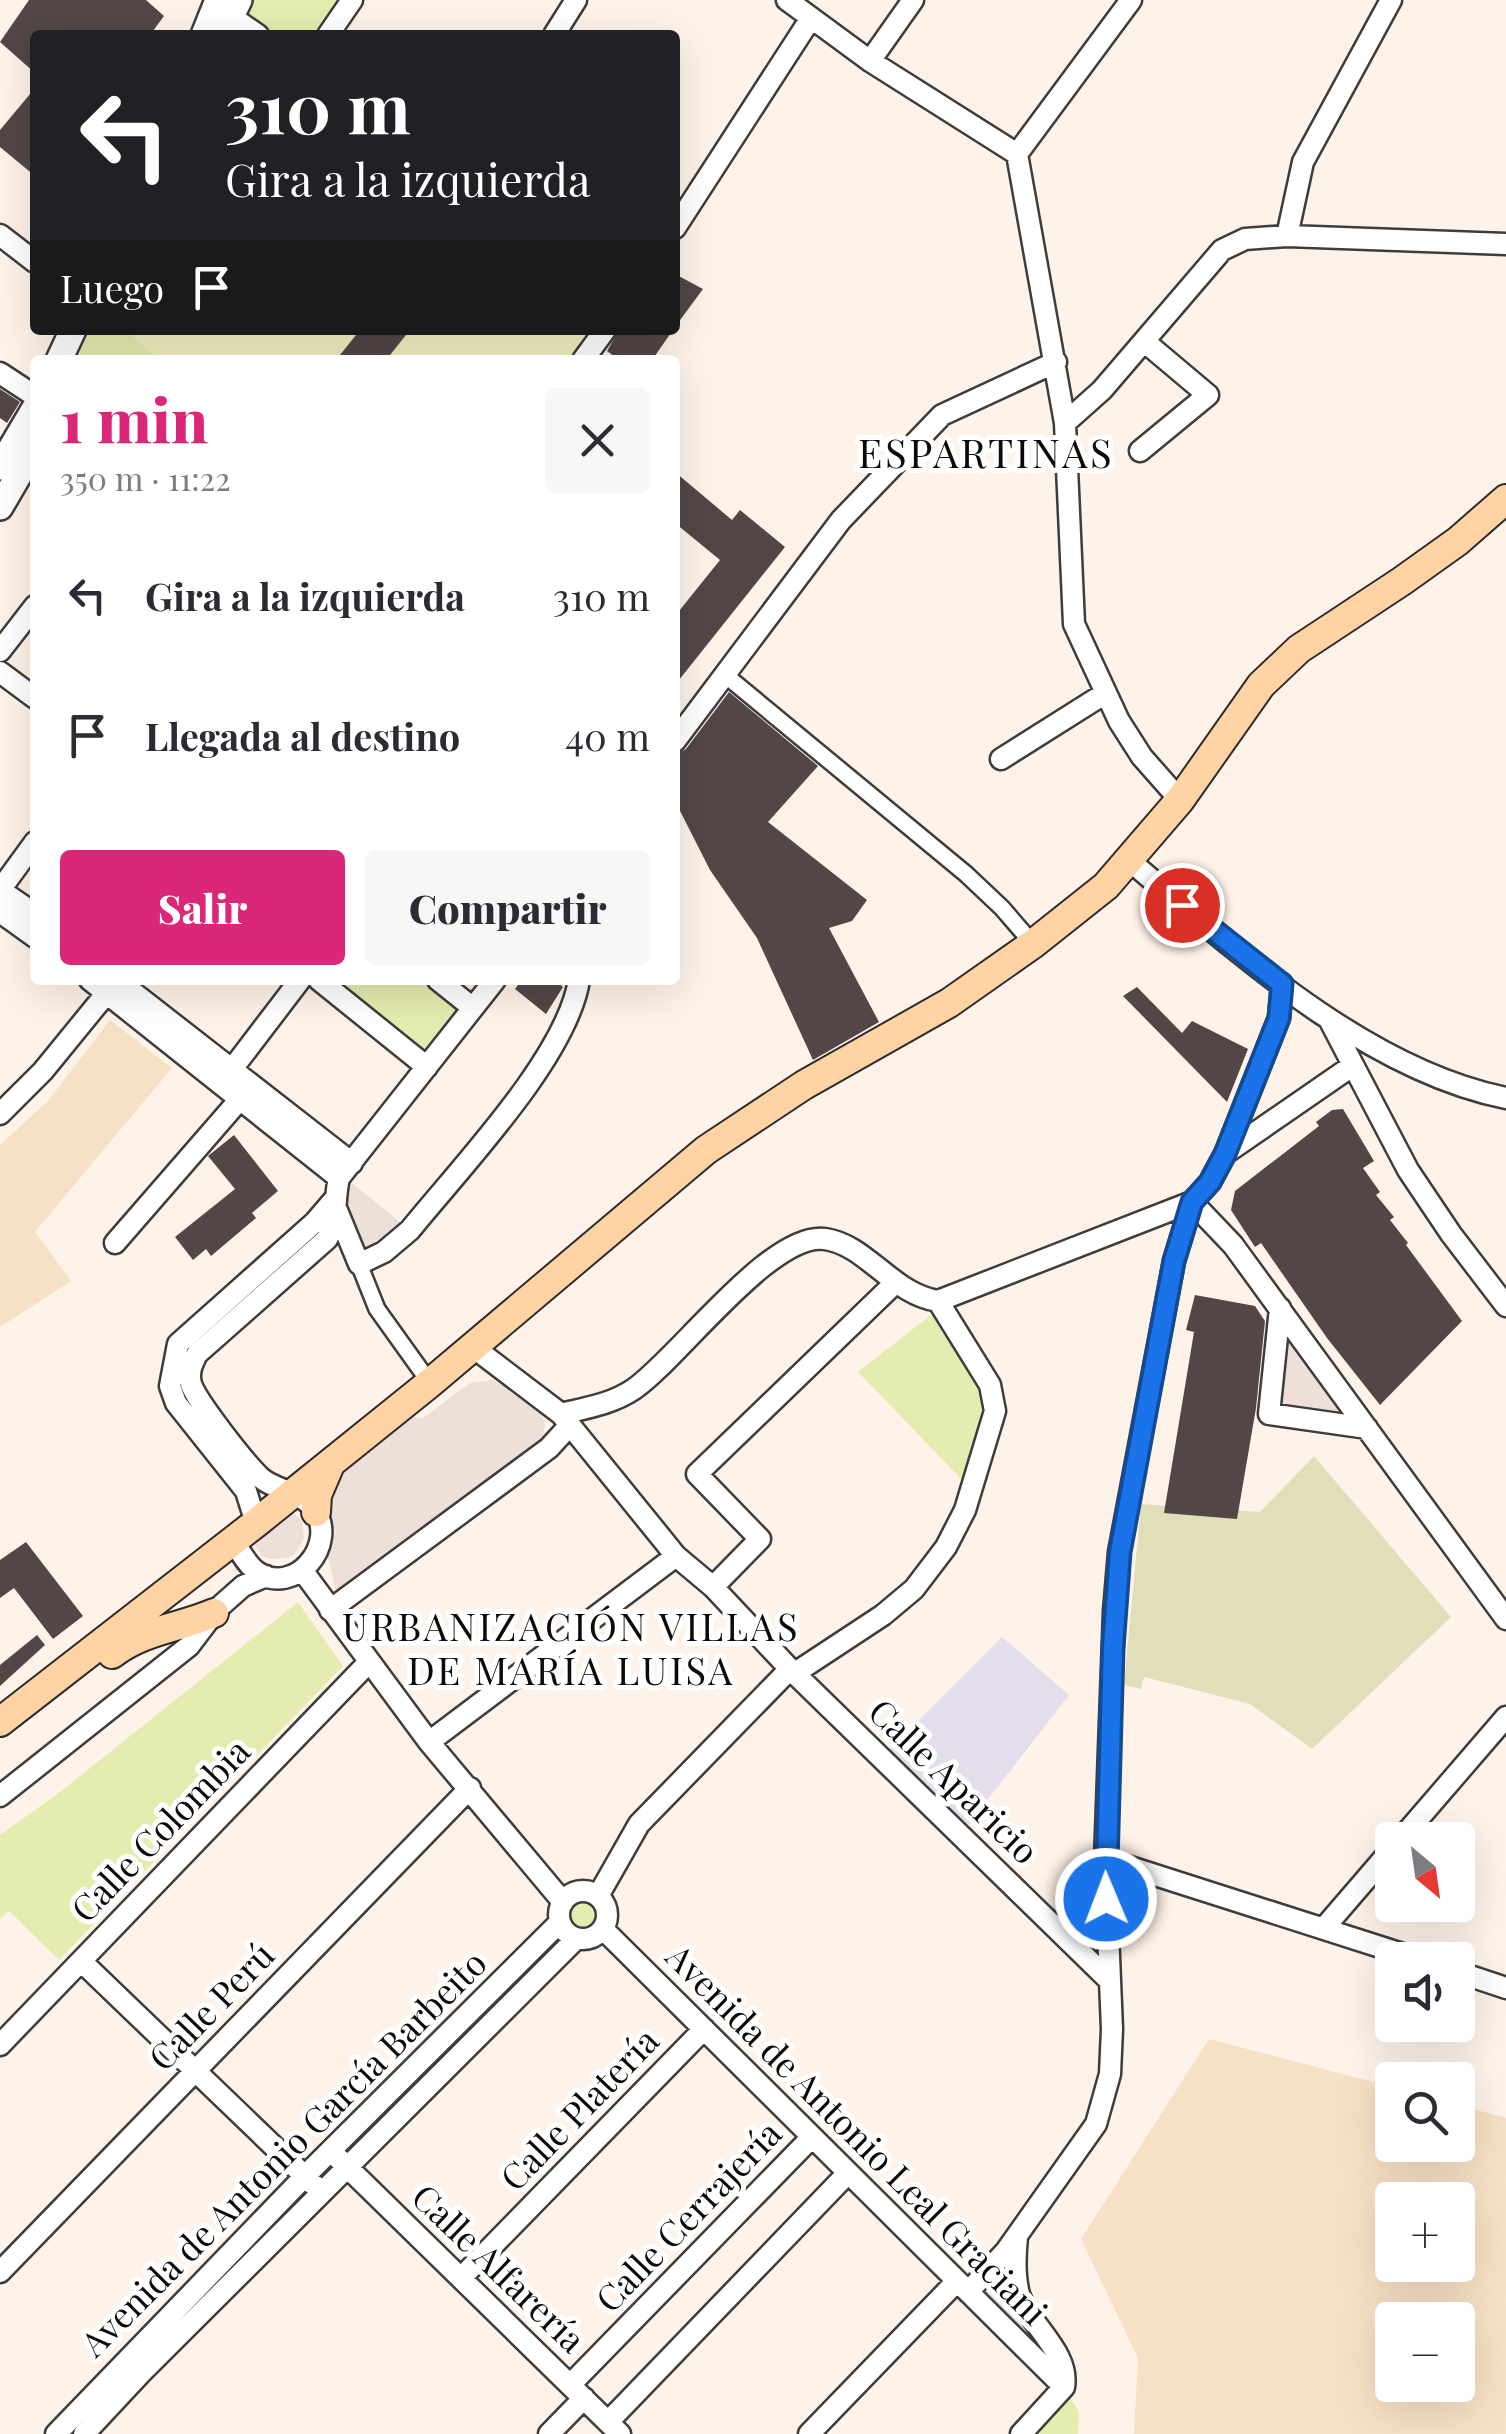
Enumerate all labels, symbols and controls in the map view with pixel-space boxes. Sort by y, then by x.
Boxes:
text: 310 m [225,58,411,152]
icon: left [60,70,190,200]
text: Gira a la izquierda [225,148,590,208]
icon: arrive [184,260,239,315]
text: Luego [60,262,164,313]
text: 1 min [60,378,208,458]
button: close [545,388,650,493]
district label: ESPARTINAS [858,425,1114,478]
text: 350 m · 11:22 [60,456,231,499]
icon: left [60,568,115,623]
text: Gira a la izquierda [145,570,465,621]
text: 310 m [553,570,650,621]
icon: arrive [60,708,115,763]
text: Llegada al destino [145,710,460,761]
text: 40 m [565,710,650,761]
button: Salir [60,850,345,965]
button: Compartir [365,850,650,965]
pin [1140,863,1225,948]
icon: arrive [1155,878,1210,933]
district label: URBANIZACIÓN VILLAS DE MARÍA LUISA [342,1600,800,1695]
street label: Calle Aparicio [860,1687,1050,1873]
street label: Calle Colombia [60,1727,259,1931]
north arrow [1375,1822,1475,1922]
map controls [1375,1822,1475,2402]
position arrow [1054,1847,1158,1951]
street label: Calle Perú [137,1931,283,2080]
street label: Avenida de Antonio Leal Graciani [656,1932,1059,2334]
street label: Avenida de Antonio García Barbeito [68,1939,495,2366]
button: sound [1375,1942,1475,2042]
street label: Calle Platería [489,2017,668,2200]
button: search [1375,2062,1475,2162]
street label: Calle Cerrajería [584,2109,791,2321]
street label: Calle Alfarería [403,2173,597,2362]
button: + [1375,2182,1475,2282]
button: − [1375,2302,1475,2402]

